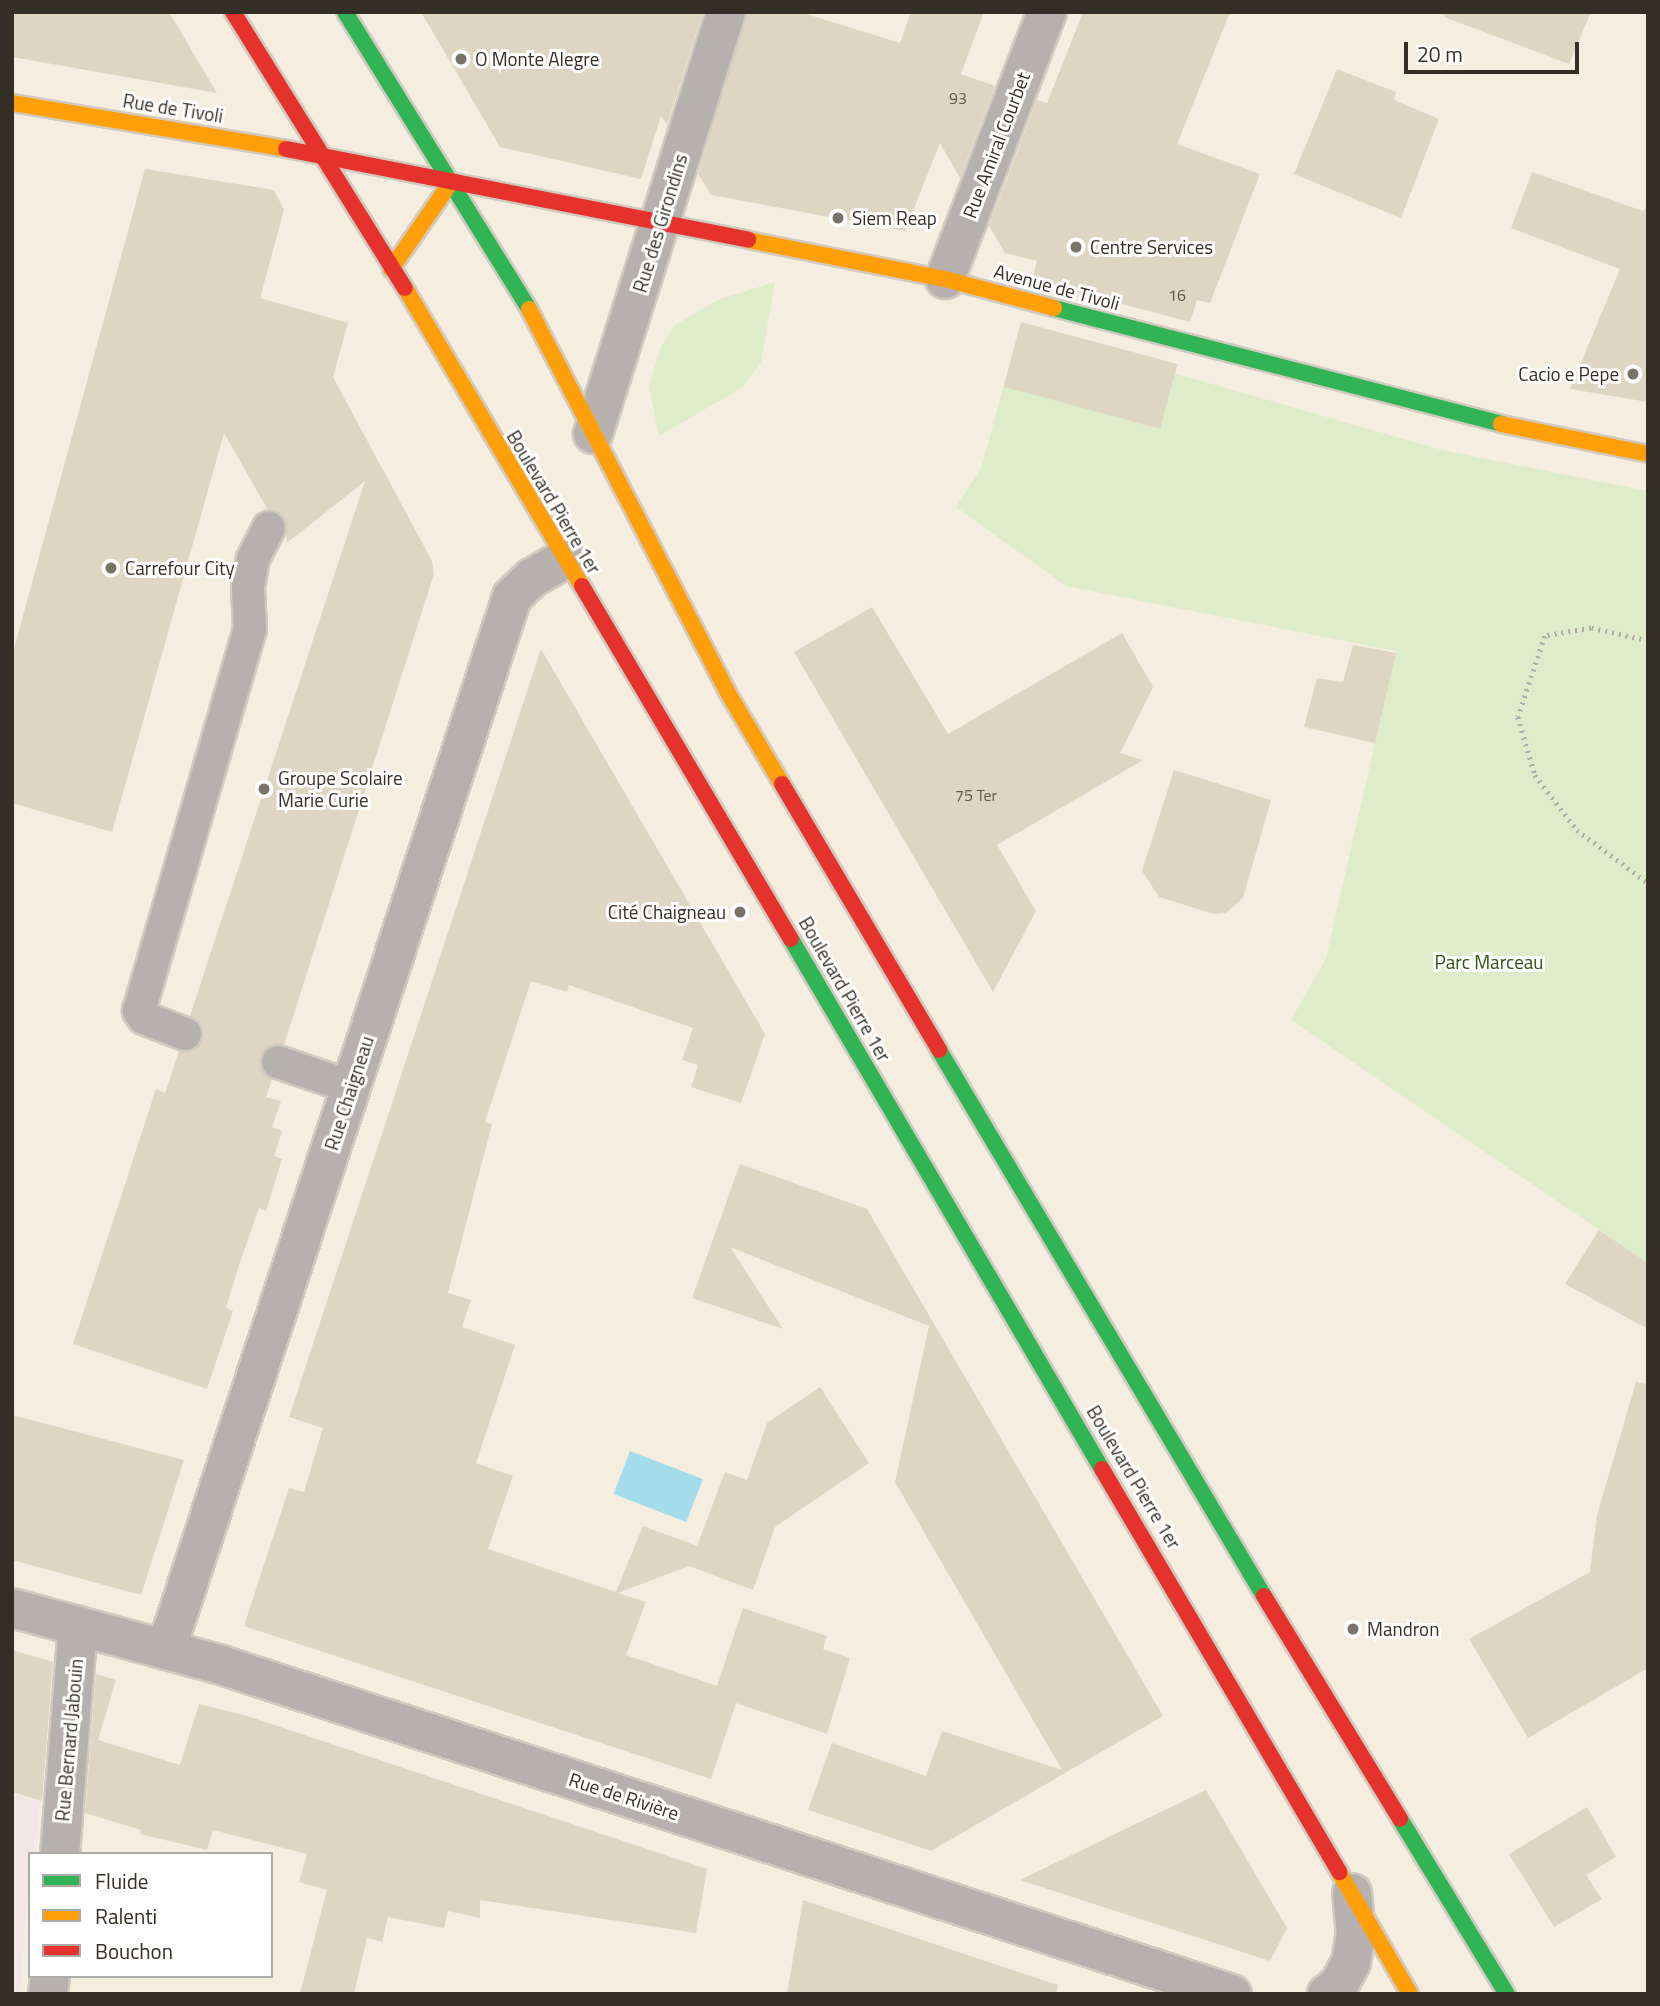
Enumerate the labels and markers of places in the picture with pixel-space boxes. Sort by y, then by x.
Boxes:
place label: O Monte Alegre [475,48,599,70]
marker: O Monte Alegre [453,51,469,67]
place label: Siem Reap [852,207,937,229]
marker: Siem Reap [830,210,846,226]
place label: Centre Services [1090,236,1213,258]
marker: Centre Services [1068,239,1084,255]
place label: Cacio e Pepe [1518,363,1619,385]
marker: Cacio e Pepe [1625,366,1641,382]
place label: Carrefour City [125,557,235,579]
marker: Carrefour City [103,560,119,576]
place label: Groupe Scolaire Marie Curie [278,767,403,811]
marker: Groupe Scolaire Marie Curie [256,781,272,797]
place label: Cité Chaigneau [608,901,726,923]
marker: Cité Chaigneau [732,904,748,920]
place label: Mandron [1367,1618,1439,1640]
marker: Mandron [1345,1621,1361,1637]

